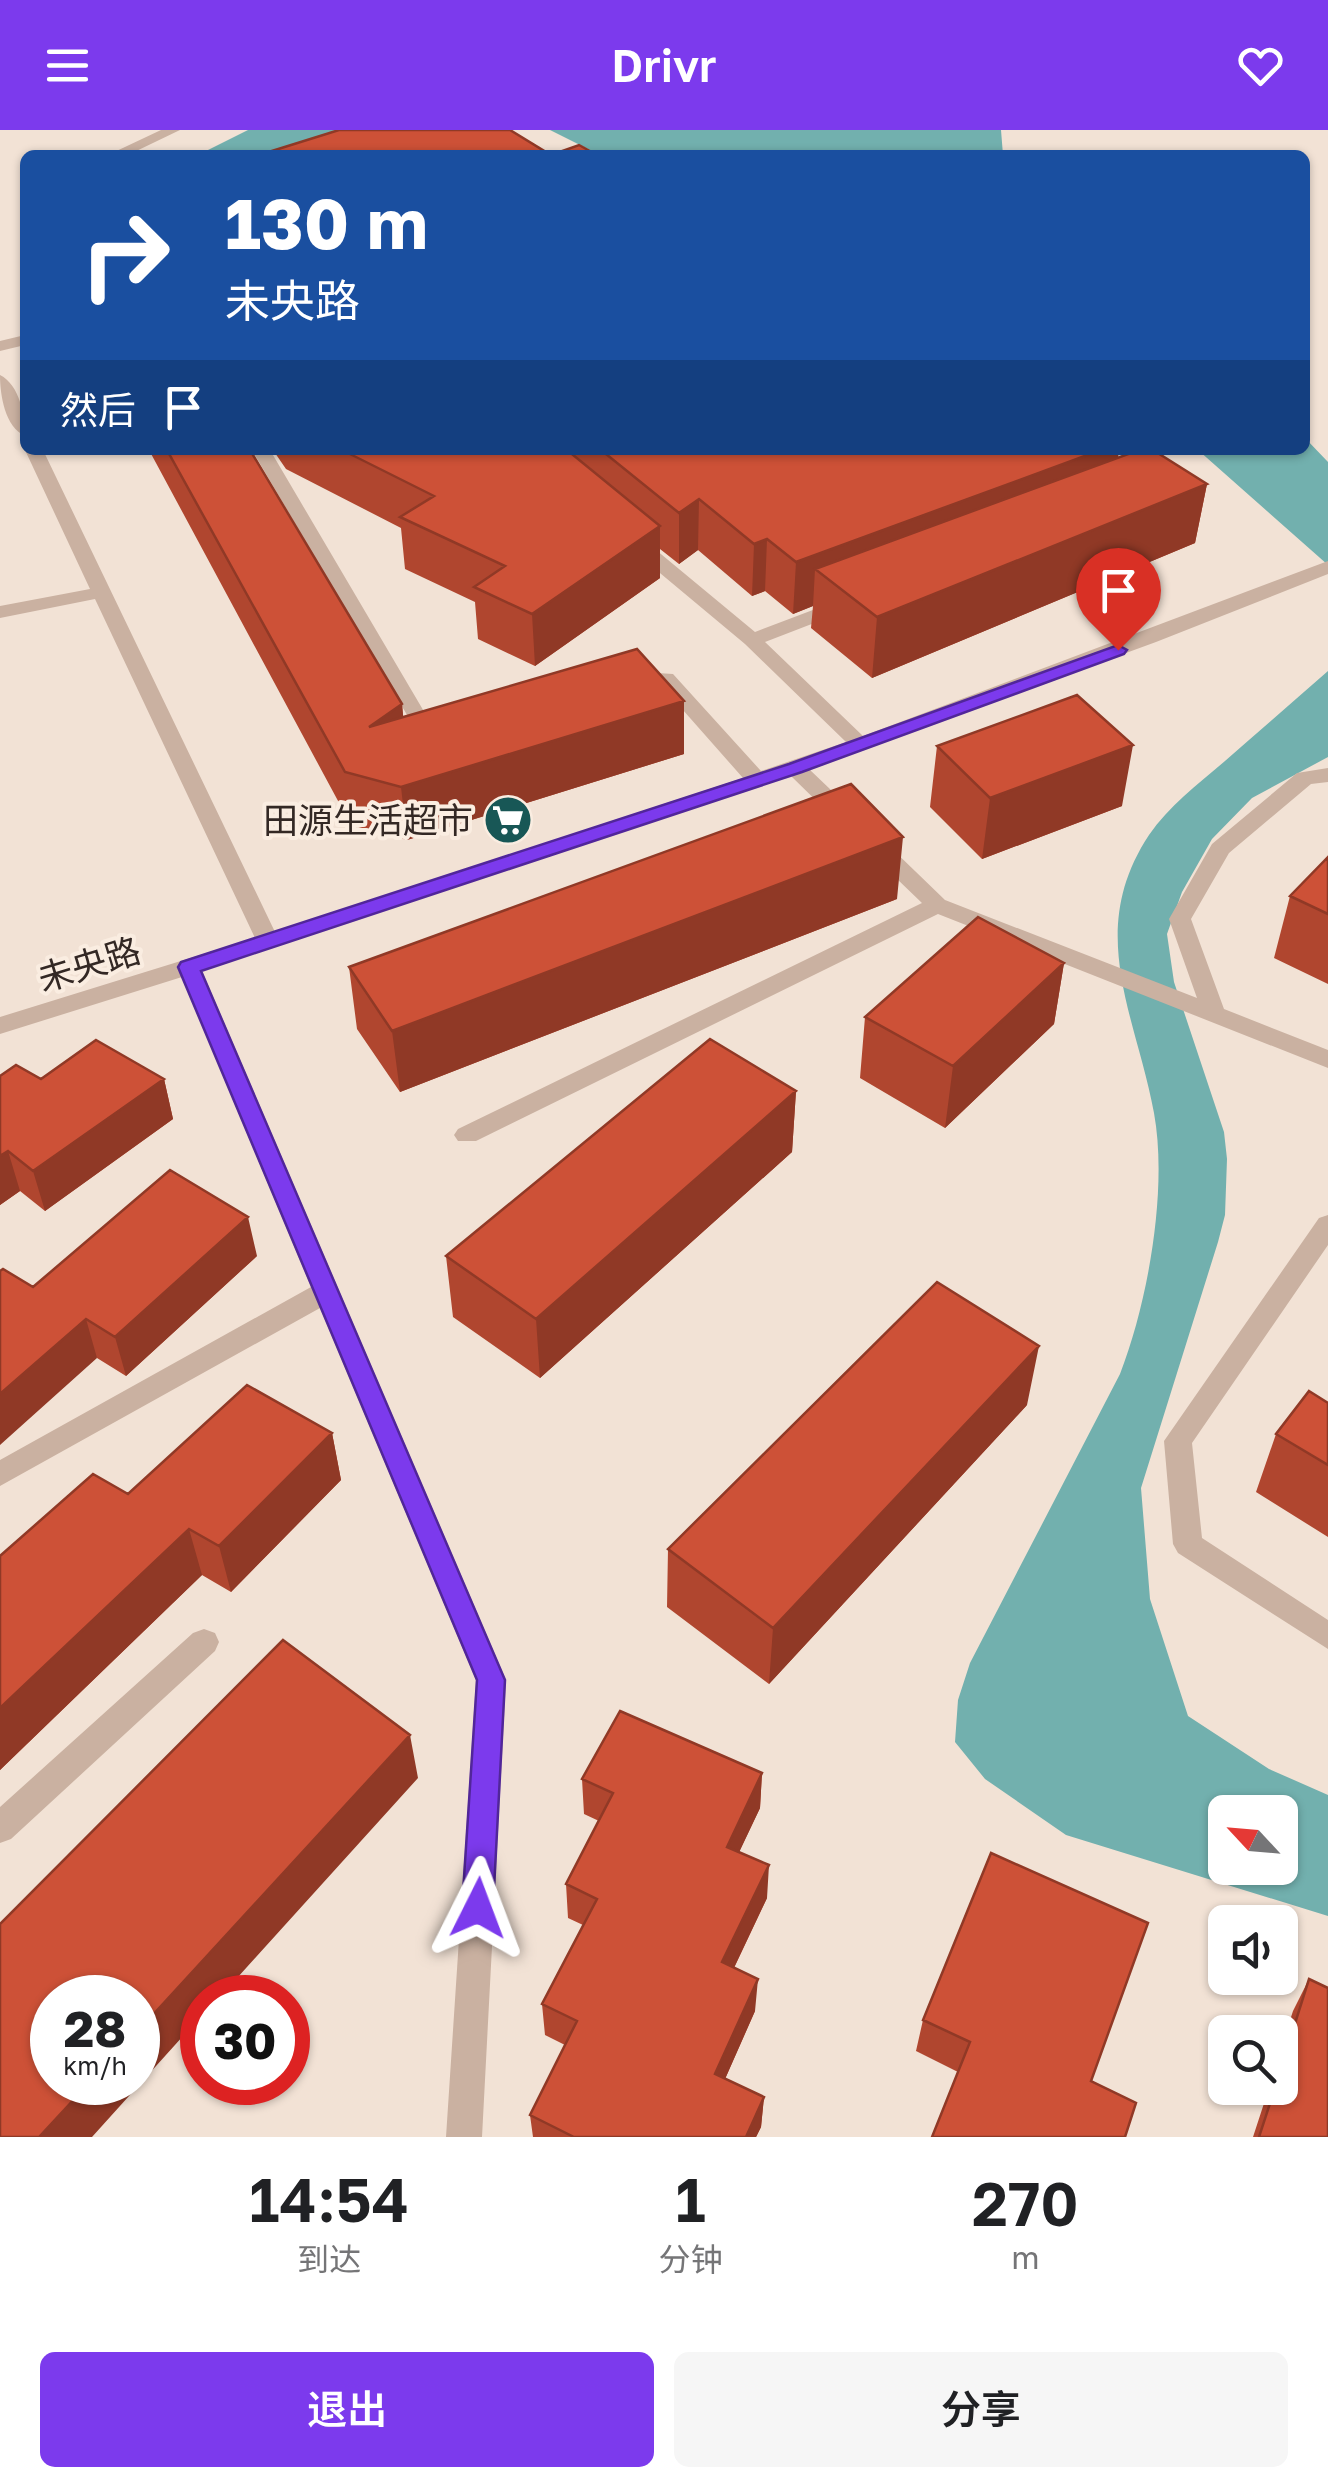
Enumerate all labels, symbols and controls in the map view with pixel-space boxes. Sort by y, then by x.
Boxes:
icon: menu [40,38,95,93]
text: Drivr [611,38,717,92]
icon: heart [1233,38,1288,93]
text: 130 m [225,180,428,264]
icon: right [60,190,190,320]
text: 未央路 [225,273,360,327]
icon: arrive [156,380,211,435]
text: 然后 [60,387,136,432]
pin [1076,548,1161,651]
icon: arrive [1091,563,1146,618]
supermarket icon: 田源生活超市 [482,794,534,846]
place label: 田源生活超市 [263,799,473,841]
street label: 未央路 [33,929,145,999]
north arrow [1208,1795,1298,1885]
map controls [1208,1795,1298,2105]
position arrow [426,1856,530,1960]
button: sound [1208,1905,1298,1995]
speed limit sign: 30 [180,1975,310,2105]
text: 28 [64,1998,126,2058]
button: search [1208,2015,1298,2105]
text: km/h [63,2050,127,2081]
text: 14:54 [249,2163,409,2235]
text: 1 [676,2163,706,2235]
text: 270 [972,2167,1079,2239]
text: m [1011,2238,1040,2276]
text: 到达 [297,2240,361,2278]
text: 分钟 [659,2240,723,2278]
button: 退出 [40,2352,654,2467]
button: 分享 [674,2352,1288,2467]

